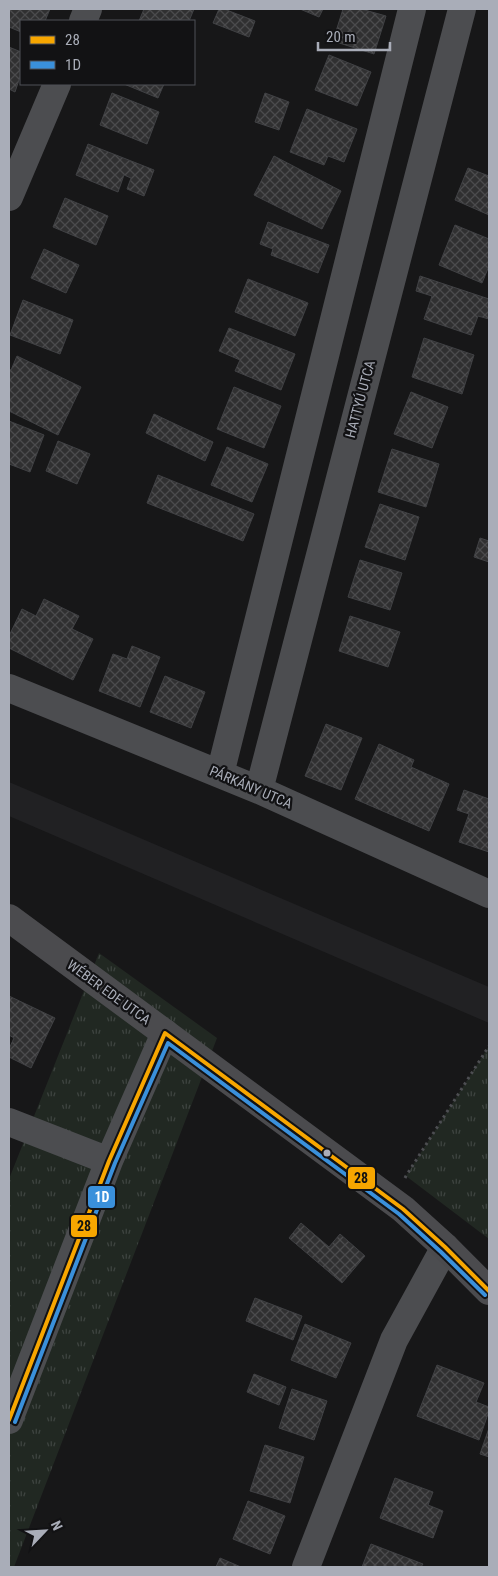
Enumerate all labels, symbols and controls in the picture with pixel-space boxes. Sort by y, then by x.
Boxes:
legend [20,20,195,85]
scale bar [318,20,390,52]
text: 20 m [326,28,356,46]
text: 28 [65,31,80,49]
text: 1D [65,56,81,74]
street label: HATTYÚ UTCA [341,358,378,439]
street label: PÁRKÁNY UTCA [207,762,295,812]
street label: WÉBER EDE UTCA [64,956,154,1028]
unlabelled marker [322,1148,332,1158]
line badge: 28 [347,1166,376,1190]
text: 28 [354,1170,368,1186]
line badge: 1D [87,1185,116,1209]
text: 1D [95,1189,110,1205]
line badge: 28 [70,1214,98,1238]
text: 28 [77,1218,91,1234]
north arrow [20,1506,70,1556]
text: N [48,1518,66,1533]

